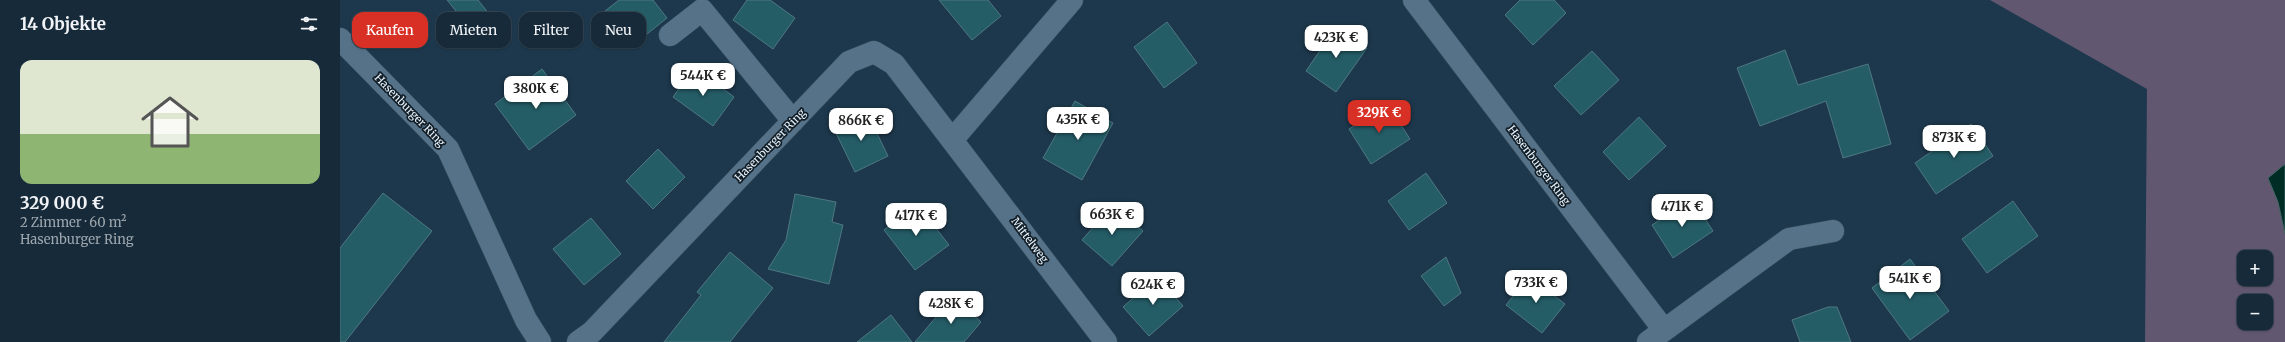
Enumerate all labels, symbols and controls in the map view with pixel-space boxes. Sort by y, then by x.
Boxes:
chip: Kaufen [352,12,428,48]
chip: Mieten [436,12,511,48]
chip: Filter [519,12,583,48]
chip: Neu [591,12,646,48]
text: 14 Objekte [20,13,106,35]
icon: filters [298,13,320,35]
pin: 423K € [1303,25,1369,59]
text: 423K € [1314,29,1358,46]
pin: 544K € [670,63,736,97]
text: 544K € [680,67,726,84]
street label: Hasenburger Ring [372,71,449,150]
pin: 380K € [503,76,569,110]
text: 380K € [513,80,559,97]
icon: home [134,86,206,158]
pin: 329K € [1346,100,1412,134]
text: 329K € [1357,104,1401,121]
street label: Hasenburger Ring [732,105,809,184]
pin: 435K € [1045,107,1111,141]
pin: 866K € [828,108,894,142]
text: 435K € [1056,111,1100,128]
text: 866K € [838,112,884,129]
street label: Hasenburger Ring [1505,122,1574,208]
pin: 873K € [1921,125,1987,159]
text: 873K € [1932,129,1976,146]
text: 329 000 € [20,192,104,214]
pin: 471K € [1649,194,1715,228]
text: 471K € [1661,198,1703,215]
pin: 663K € [1079,202,1145,236]
pin: 417K € [883,203,949,237]
text: 663K € [1090,206,1134,223]
text: 417K € [895,207,937,224]
text: 2 Zimmer · 60 m² [20,214,126,231]
street label: Mittelweg [1008,214,1052,266]
text: Hasenburger Ring [20,231,134,248]
map controls [2237,250,2273,330]
button: + [2237,250,2273,286]
pin: 541K € [1877,266,1943,300]
pin: 733K € [1503,270,1569,304]
text: 541K € [1888,270,1932,287]
pin: 624K € [1120,272,1186,306]
text: 733K € [1514,274,1558,291]
text: 624K € [1130,276,1176,293]
pin: 428K € [918,291,984,325]
button: − [2237,294,2273,330]
text: 428K € [928,295,974,312]

